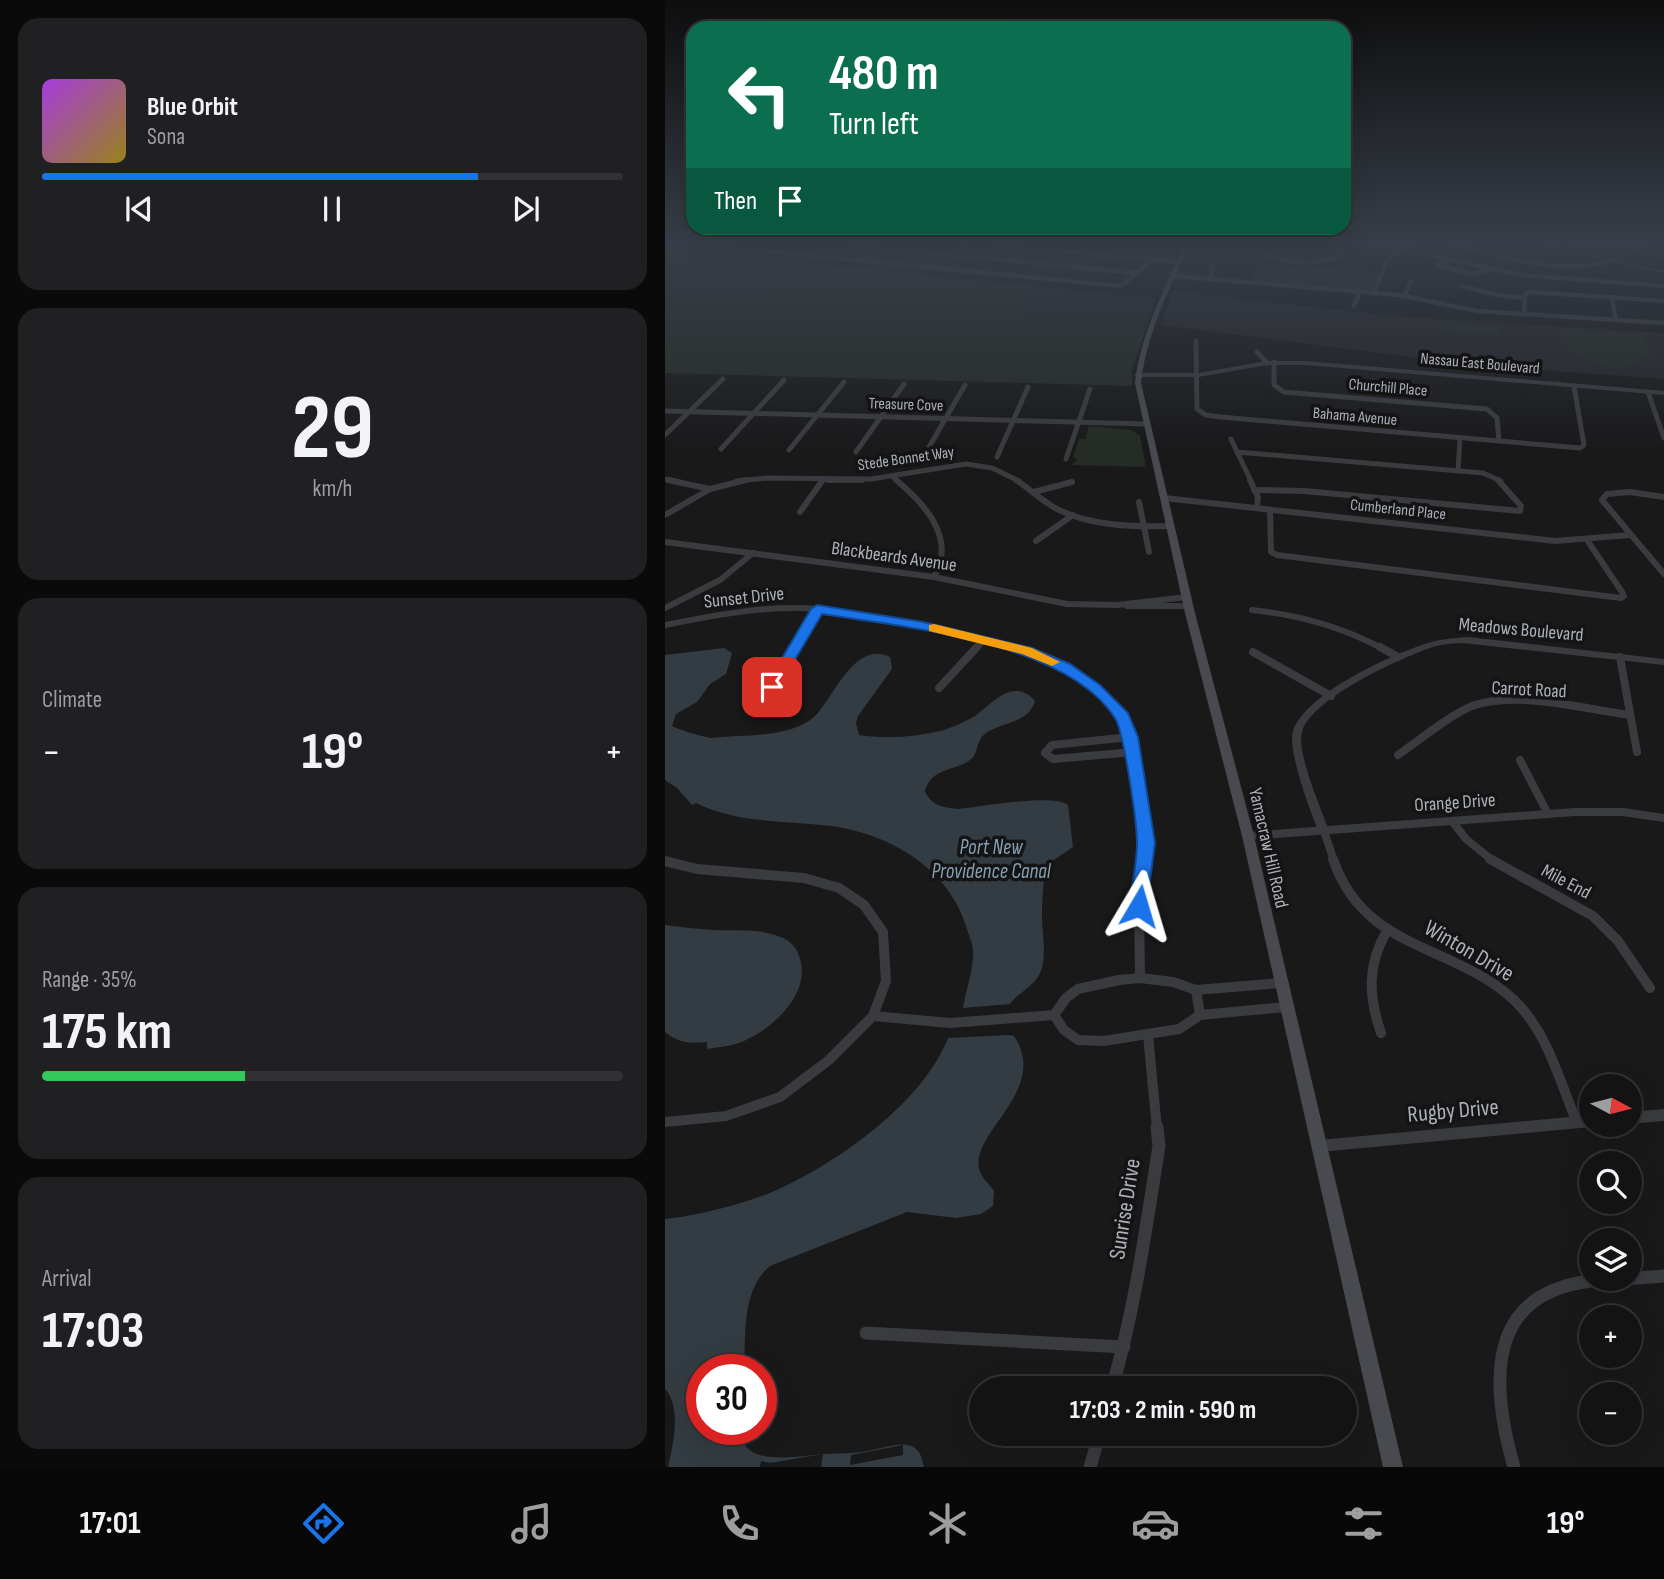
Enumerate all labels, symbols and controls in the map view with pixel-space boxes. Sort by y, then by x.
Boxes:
text: 480 m [829,45,938,104]
icon: left [714,49,805,140]
text: Blue Orbit [147,92,238,123]
text: Turn left [829,105,919,144]
text: Sona [147,123,185,151]
icon: arrive [771,182,809,220]
text: Then [714,186,757,217]
icon: previous [120,190,158,228]
icon: pause [313,190,351,228]
icon: next [507,190,545,228]
street label: Nassau East Boulevard [1420,349,1540,379]
text: 29 [291,375,374,484]
street label: Churchill Place [1348,375,1428,401]
street label: Treasure Cove [868,394,944,416]
street label: Bahama Avenue [1312,404,1398,430]
street label: Stede Bonnet Way [857,443,955,475]
text: km/h [313,475,352,503]
street label: Cumberland Place [1349,496,1447,524]
street label: Blackbeards Avenue [830,537,958,577]
street label: Sunset Drive [703,582,785,614]
street label: Meadows Boulevard [1458,613,1584,647]
pin [742,657,802,717]
icon: arrive [753,668,791,706]
street label: Carrot Road [1491,677,1567,703]
text: Climate [42,686,102,714]
text: 19° [302,721,363,784]
text: − [42,730,61,775]
text: + [604,730,623,775]
street label: Yamacraw Hill Road [1243,786,1293,910]
street label: Orange Drive [1414,789,1496,817]
water label: Port New Providence Canal [931,835,1052,884]
street label: Mile End [1537,859,1595,905]
position arrow [1102,869,1176,943]
street label: Winton Drive [1419,914,1519,988]
text: Range · 35% [42,966,137,994]
text: 175 km [42,1001,172,1064]
north arrow [1579,1074,1641,1138]
map controls [1579,1074,1642,1445]
street label: Rugby Drive [1406,1093,1500,1129]
button: search [1579,1151,1642,1214]
street label: Sunrise Drive [1103,1157,1147,1261]
button: layers [1579,1228,1642,1291]
text: Arrival [42,1265,91,1293]
text: 17:03 [42,1300,144,1363]
button: + [1579,1305,1642,1368]
speed limit sign: 30 [686,1354,777,1445]
button: − [1579,1382,1642,1445]
text: 17:03 · 2 min · 590 m [1070,1395,1256,1426]
icon: directions [299,1499,348,1548]
icon: music [507,1499,556,1548]
icon: phone [715,1499,764,1548]
icon: climate [923,1499,972,1548]
icon: car [1131,1499,1180,1548]
icon: filters [1339,1499,1388,1548]
text: 17:01 [79,1504,141,1543]
text: 19° [1547,1504,1585,1543]

